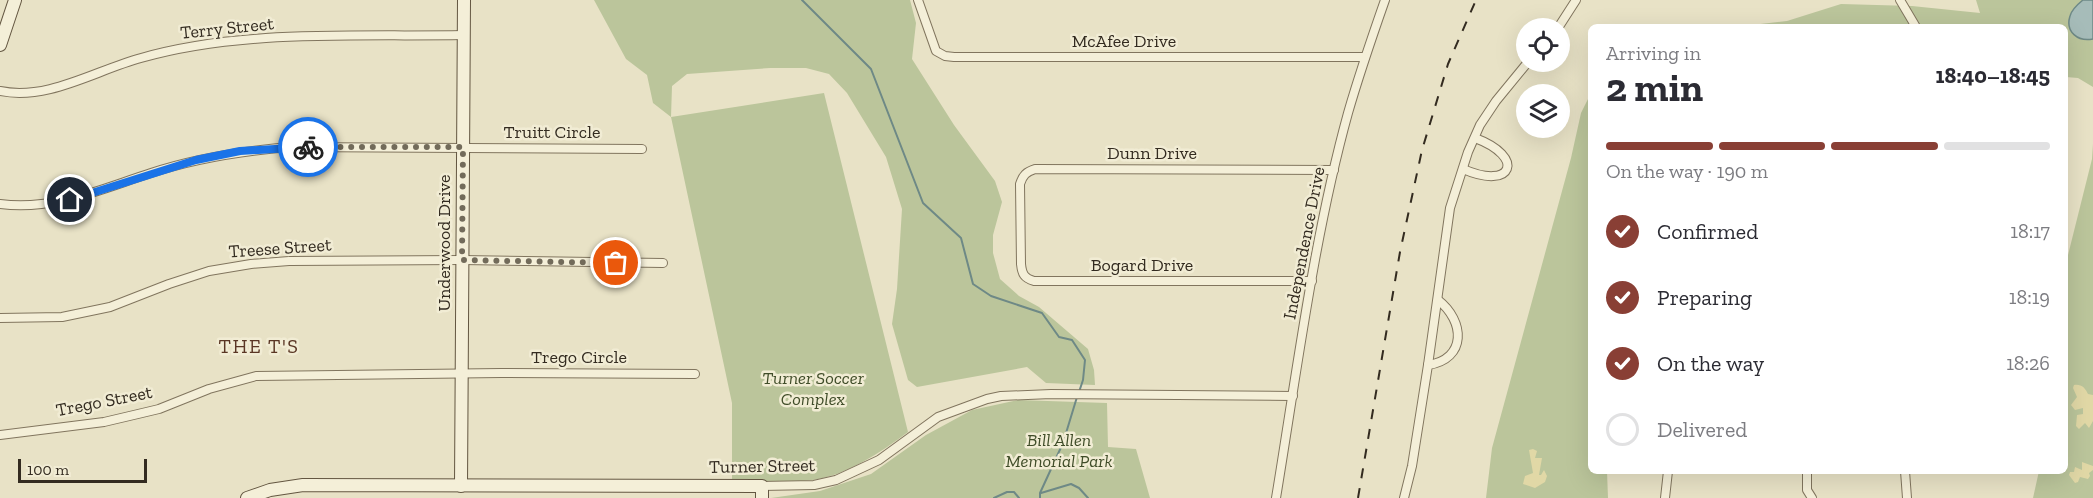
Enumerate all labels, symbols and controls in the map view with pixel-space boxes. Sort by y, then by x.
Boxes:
street label: Terry Street [179,12,275,44]
map controls [1516,18,1570,138]
button: locate [1516,18,1570,72]
street label: McAfee Drive [1072,30,1176,52]
text: Arriving in [1606,41,1701,65]
text: 18:40–18:45 [1936,62,2050,89]
text: 2 min [1606,64,1703,111]
button: layers [1516,84,1570,138]
courier [278,117,338,177]
street label: Truitt Circle [504,121,600,143]
icon: bike [292,131,325,164]
street label: Dunn Drive [1107,142,1197,164]
text: On the way · 190 m [1606,159,1768,183]
street label: Independence Drive [1278,165,1330,321]
pin [44,174,95,225]
street label: Underwood Drive [433,174,455,312]
icon: home [53,183,86,216]
icon: check [1606,215,1639,248]
text: Confirmed [1657,218,1758,245]
text: 18:17 [2010,219,2050,243]
street label: Treese Street [228,233,333,263]
pin [590,237,641,288]
icon: bag [599,246,632,279]
street label: Bogard Drive [1091,254,1193,276]
icon: check [1606,281,1639,314]
text: Preparing [1657,284,1752,311]
text: 18:19 [2009,285,2050,309]
district label: THE T'S [219,334,299,358]
street label: Trego Circle [531,346,627,368]
icon: check [1606,347,1639,380]
text: On the way [1657,350,1764,377]
text: 18:26 [2006,351,2050,375]
park label: Turner Soccer Complex [762,367,865,410]
street label: Trego Street [54,381,154,421]
text: Delivered [1657,416,1747,443]
park label: Bill Allen Memorial Park [1006,429,1112,472]
street label: Turner Street [709,454,816,478]
scale bar [18,456,147,484]
text: 100 m [27,460,69,479]

